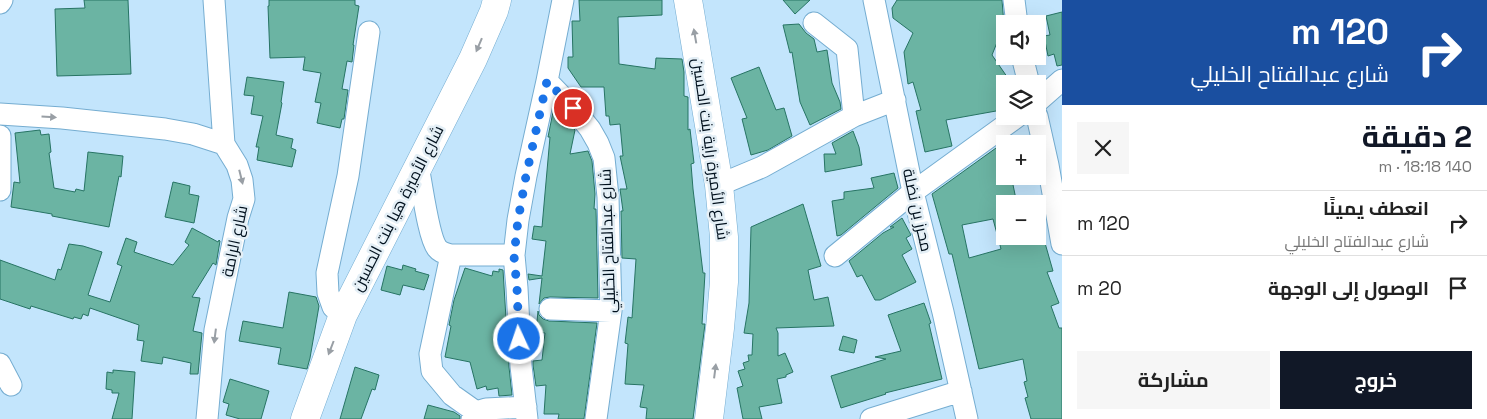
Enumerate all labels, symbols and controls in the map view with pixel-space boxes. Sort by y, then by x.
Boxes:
text: 120 m [1291,10,1389,54]
map controls [996,15,1046,245]
button: sound [996,15,1046,65]
icon: right [1407,20,1472,85]
one-way arrow [690,27,698,43]
one-way arrow [475,38,483,52]
street label: شارع الأميرة راية بنت الحسين [686,57,734,241]
text: شارع عبدالفتاح الخليلي [1190,60,1389,88]
button: layers [996,75,1046,125]
pin [552,87,594,129]
icon: arrive [559,94,587,122]
one-way arrow [41,113,57,121]
text: 2 دقيقة [1362,117,1472,156]
street label: شارع الأميرة هيا بنت الحسين [346,122,449,295]
button: close [1077,122,1129,174]
button: + [996,135,1046,185]
text: 140 m · 18:18 [1379,156,1472,177]
street label: محرز بن نضلة [898,166,937,254]
street label: شارع عبدالفتاح الخليلي [594,168,624,314]
one-way arrow [237,169,245,184]
button: − [996,195,1046,245]
text: انعطف يمينًا [1323,196,1429,221]
street label: شارع الرامة [217,203,253,279]
icon: right [1444,209,1472,237]
text: 120 m [1077,211,1130,236]
text: شارع عبدالفتاح الخليلي [1285,231,1429,252]
icon: arrive [1444,274,1472,302]
text: 20 m [1077,276,1122,301]
text: الوصول إلى الوجهة [1268,276,1429,301]
position arrow [492,312,544,364]
one-way arrow [211,328,219,344]
one-way arrow [326,341,334,355]
button: مشاركة [1077,351,1270,409]
button: خروج [1280,351,1472,409]
one-way arrow [711,362,719,378]

